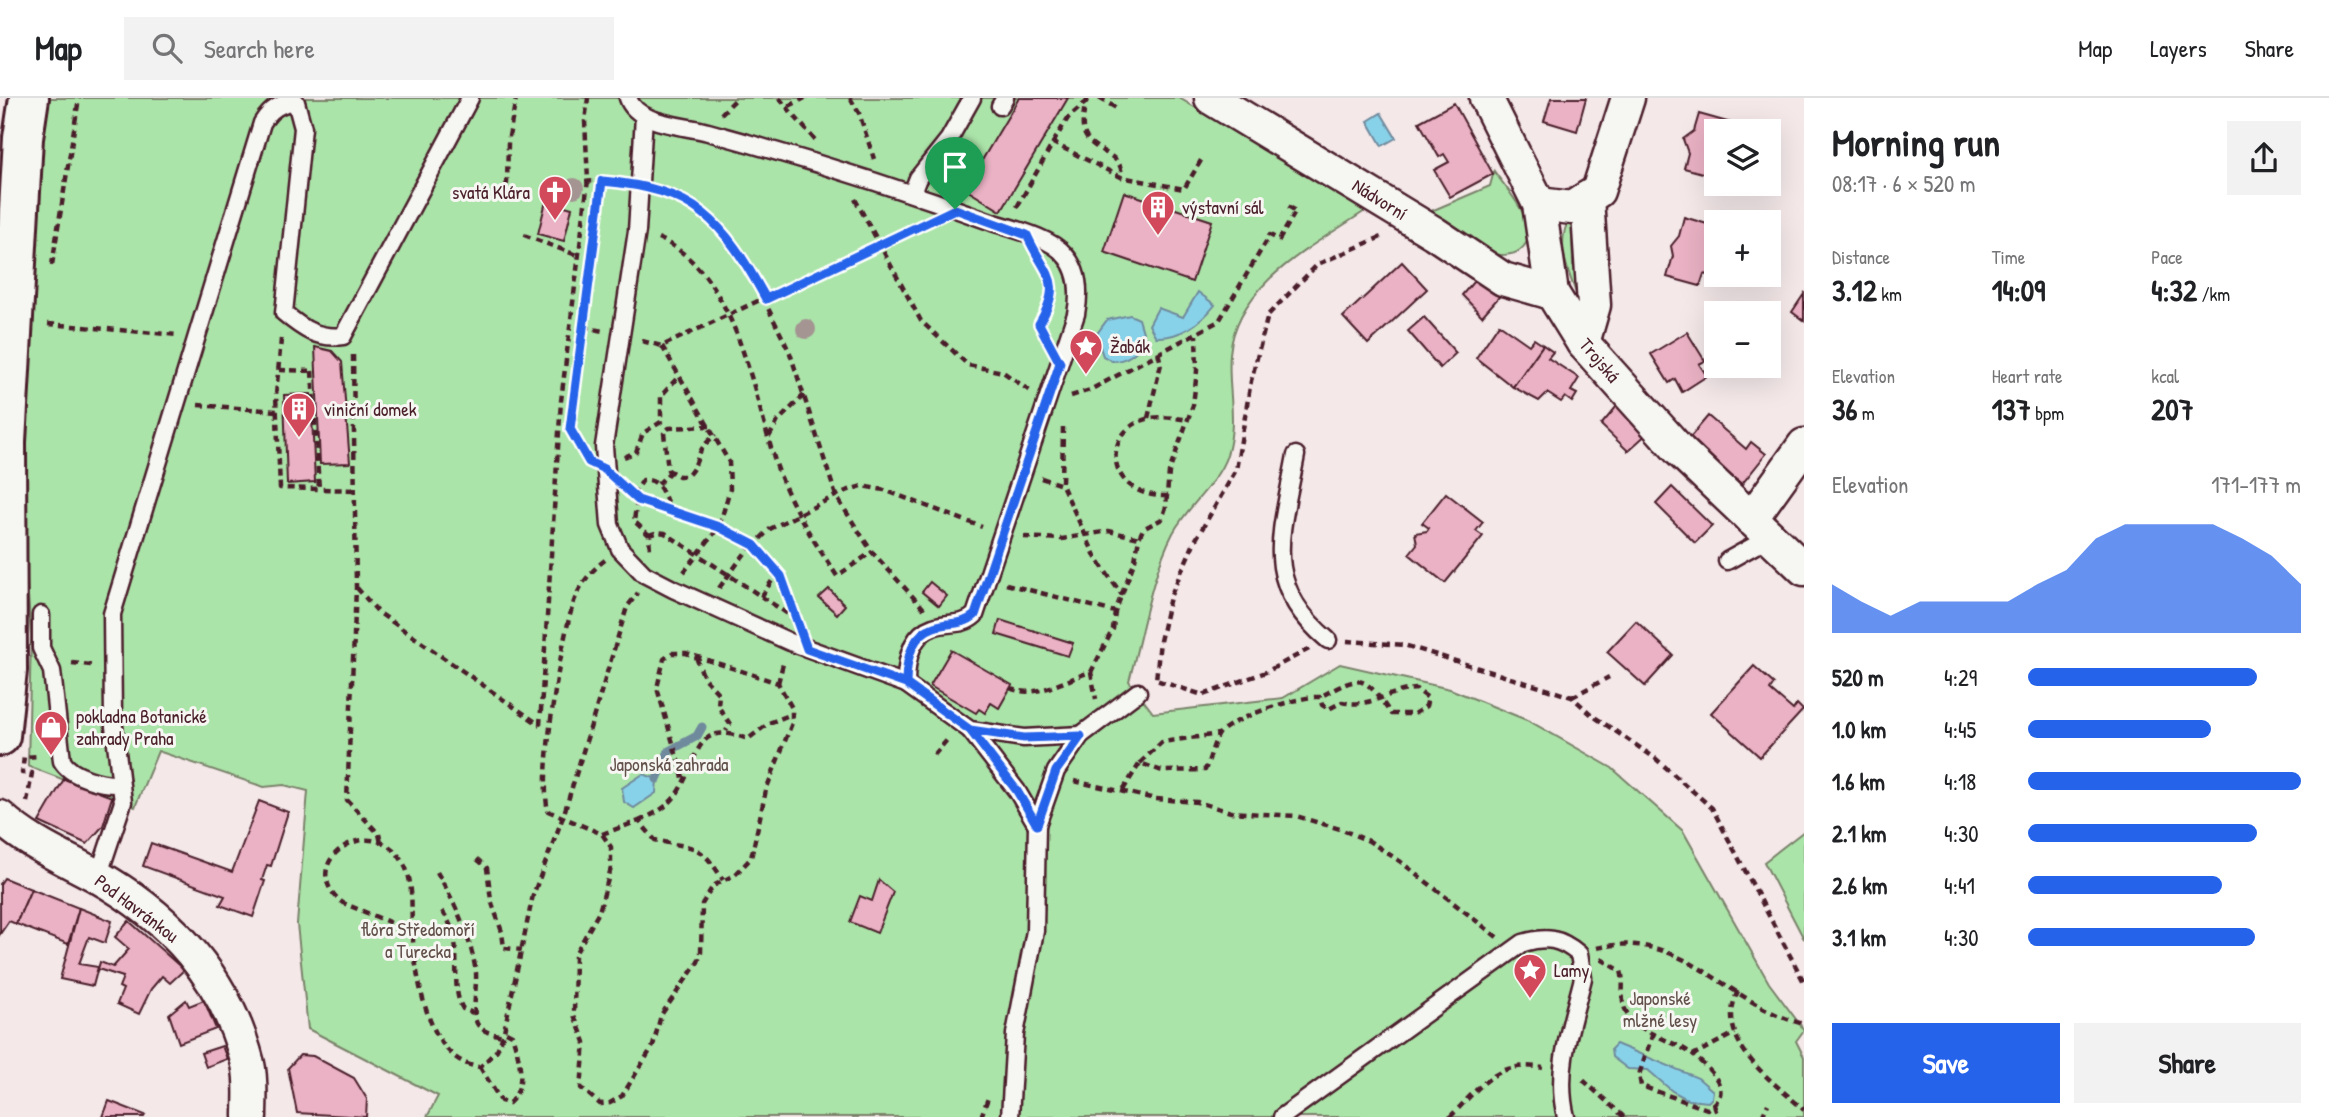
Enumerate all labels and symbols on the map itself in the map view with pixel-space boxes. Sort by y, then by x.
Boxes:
pin [925,137,985,209]
street label: Nádvorní [1348,172,1412,226]
church icon: svatá Klára [536,173,574,222]
place label: svatá Klára [452,179,531,205]
building icon: výstavní sál [1139,188,1177,237]
place label: výstavní sál [1182,194,1265,220]
place icon: Žabák [1067,327,1105,376]
street label: Trojská [1574,332,1627,388]
place label: Žabák [1110,333,1150,359]
building icon: viniční domek [280,390,318,439]
place label: viniční domek [324,396,417,422]
place label: pokladna Botanické zahrady Praha [76,703,207,751]
shop icon: pokladna Botanické zahrady Praha [32,708,70,757]
park label: Japonská zahrada [609,751,729,777]
street label: Pod Havránkou [90,868,185,948]
park label: flóra Středomoří a Turecka [361,916,475,964]
place icon: Lamy [1511,951,1549,1000]
place label: Lamy [1554,957,1589,983]
park label: Japonské mlžné lesy [1623,985,1697,1033]

